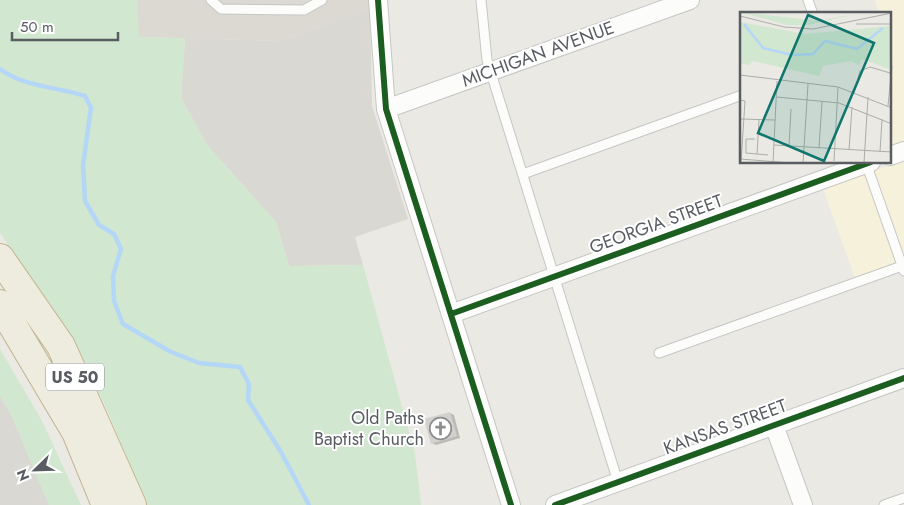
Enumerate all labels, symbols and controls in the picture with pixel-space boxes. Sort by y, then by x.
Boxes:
scale bar [12,10,119,42]
inset map [740,12,892,164]
street label: MICHIGAN AVENUE [458,14,618,94]
text: 50 m [20,16,54,38]
street label: GEORGIA STREET [586,188,727,260]
road number: US 50 [46,364,104,391]
street label: KANSAS STREET [660,392,791,461]
place label: Old Paths Baptist Church [314,405,424,452]
church icon: Old Paths Baptist Church [428,416,452,440]
north arrow [10,445,60,495]
text: N [12,466,34,484]

